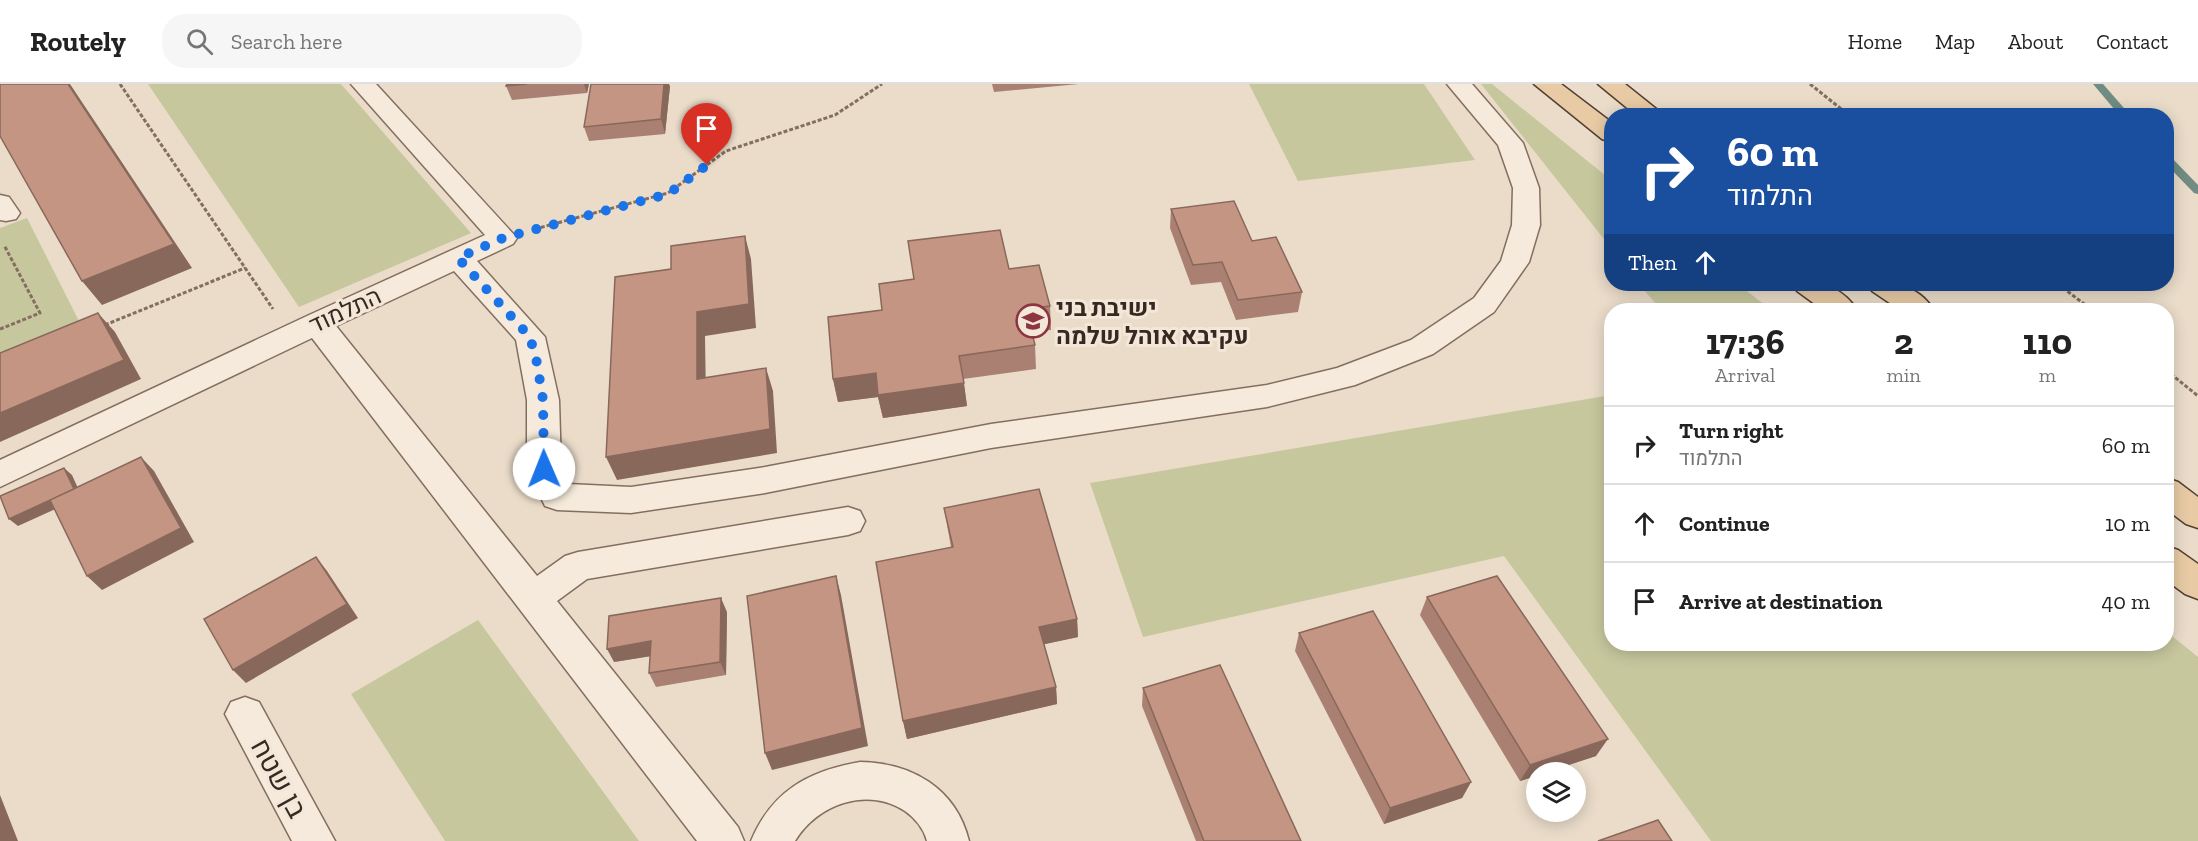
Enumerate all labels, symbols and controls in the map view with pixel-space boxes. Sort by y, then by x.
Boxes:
search box [162,14,582,68]
text: Routely [30,25,126,58]
icon: search [183,25,216,58]
text: Search here [231,28,342,55]
text: Home [1848,29,1902,54]
text: Map [1935,29,1975,54]
text: About [2008,29,2063,54]
text: Contact [2096,29,2168,54]
pin [681,103,732,165]
icon: arrive [690,112,723,145]
text: 60 m [1727,126,1818,177]
icon: right [1628,132,1706,210]
text: התלמוד [1727,180,1813,212]
icon: ahead [1689,246,1722,279]
text: Then [1628,249,1677,276]
street label: התלמוד [304,281,386,339]
place label: ישיבת בני עקיבא אוהל שלמה [1056,293,1249,350]
school or university icon: ישיבת בני עקיבא אוהל שלמה [1015,303,1051,339]
text: 17:36 [1706,320,1785,363]
text: 2 [1894,320,1913,363]
text: 110 [2022,320,2072,363]
text: Arrival [1715,363,1775,387]
text: min [1886,363,1921,387]
text: m [2039,363,2056,387]
text: Turn right [1679,417,1783,444]
icon: right [1628,429,1661,462]
text: 60 m [2102,432,2150,459]
position arrow [512,437,576,501]
text: התלמוד [1679,446,1743,470]
icon: ahead [1628,507,1661,540]
text: Continue [1679,510,1770,537]
text: 10 m [2105,510,2150,537]
icon: arrive [1628,585,1661,618]
text: Arrive at destination [1679,588,1882,615]
text: 40 m [2101,588,2150,615]
street label: בן שטח [244,733,314,824]
map controls [1526,762,1586,822]
button: layers [1526,762,1586,822]

